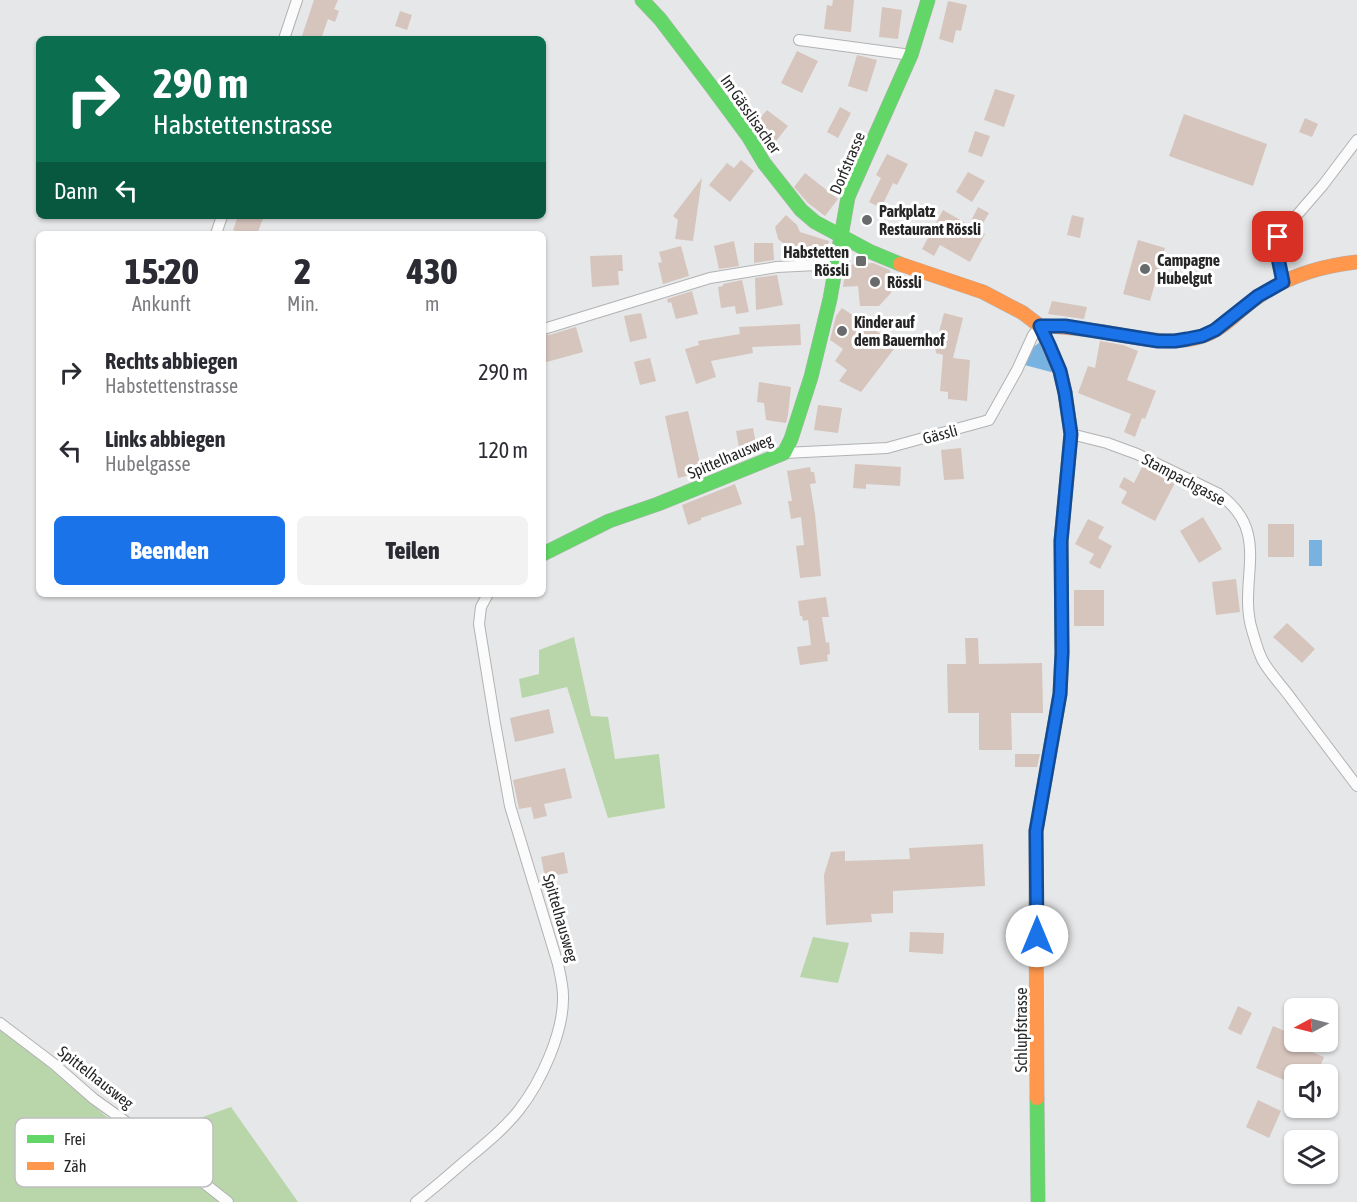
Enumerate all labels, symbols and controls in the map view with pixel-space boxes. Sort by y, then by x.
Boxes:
text: 290 m [153,59,248,107]
icon: right [54,60,132,138]
street label: Im Gässlisacher [717,71,785,157]
text: Habstettenstrasse [153,109,333,140]
street label: Dorfstrasse [826,129,868,197]
icon: left [110,174,143,207]
text: Dann [54,178,98,204]
place label: Parkplatz Restaurant Rössli [879,202,981,238]
pin [1252,211,1303,262]
marker: Parkplatz Restaurant Rössli [860,213,874,227]
icon: arrive [1261,220,1294,253]
place label: Habstetten Rössli [783,243,849,279]
text: 15:20 [124,250,199,292]
text: 2 [294,250,311,292]
text: 430 [407,250,458,292]
place label: Campagne Hubelgut [1157,251,1220,287]
marker: Habstetten Rössli [854,254,868,268]
marker: Campagne Hubelgut [1138,262,1152,276]
place label: Rössli [887,273,922,291]
marker: Rössli [868,275,882,289]
text: Ankunft [132,292,191,315]
text: Min. [287,292,318,315]
text: m [425,292,439,315]
place label: Kinder auf dem Bauernhof [854,313,945,349]
marker: Kinder auf dem Bauernhof [835,324,849,338]
text: Rechts abbiegen [105,348,238,374]
icon: right [54,356,87,389]
text: 290 m [478,359,528,385]
text: Habstettenstrasse [105,374,238,397]
street label: Gässli [921,421,959,447]
text: Links abbiegen [105,426,226,452]
street label: Spittelhausweg [685,430,776,483]
icon: left [54,434,87,467]
text: 120 m [478,437,528,463]
street label: Stampachgasse [1139,450,1229,509]
text: Hubelgasse [105,452,191,475]
button: Beenden [54,516,285,585]
button: Teilen [297,516,528,585]
street label: Spittelhausweg [539,872,582,964]
position arrow [1005,904,1069,968]
street label: Schlupfstrasse [1012,987,1031,1073]
north arrow [1284,998,1338,1052]
map controls [1284,998,1338,1184]
street label: Spittelhausweg [54,1042,137,1113]
button: sound [1284,1064,1338,1118]
legend [15,1118,213,1187]
text: Frei [64,1130,86,1148]
button: layers [1284,1130,1338,1184]
text: Zäh [64,1157,86,1175]

